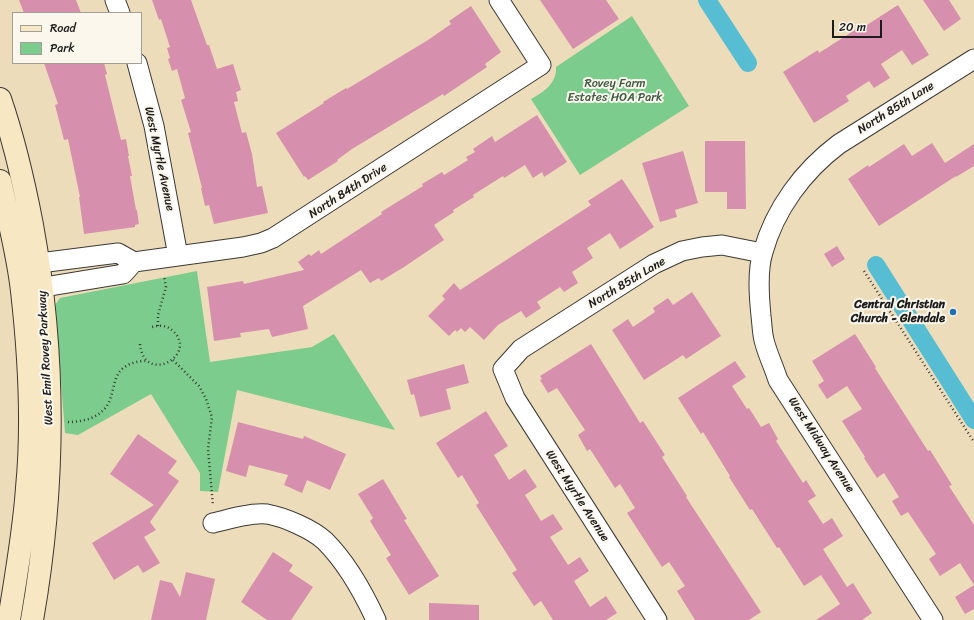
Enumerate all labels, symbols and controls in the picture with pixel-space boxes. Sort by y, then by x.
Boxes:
legend [12,12,142,64]
scale bar [834,12,884,38]
text: 20 m [839,16,866,38]
text: Road [50,17,76,39]
text: Park [50,37,75,59]
park label: Rovey Farm Estates HOA Park [568,77,662,105]
street label: North 85th Lane [855,79,937,137]
street label: West Myrtle Avenue [141,106,177,212]
street label: North 84th Drive [306,160,390,222]
street label: North 85th Lane [586,254,668,312]
street label: West Emil Rovey Parkway [35,290,57,426]
place label: Central Christian Church - Glendale [851,298,945,326]
marker: Central Christian Church - Glendale [948,307,958,317]
street label: West Midway Avenue [785,395,857,495]
street label: West Myrtle Avenue [542,448,612,544]

